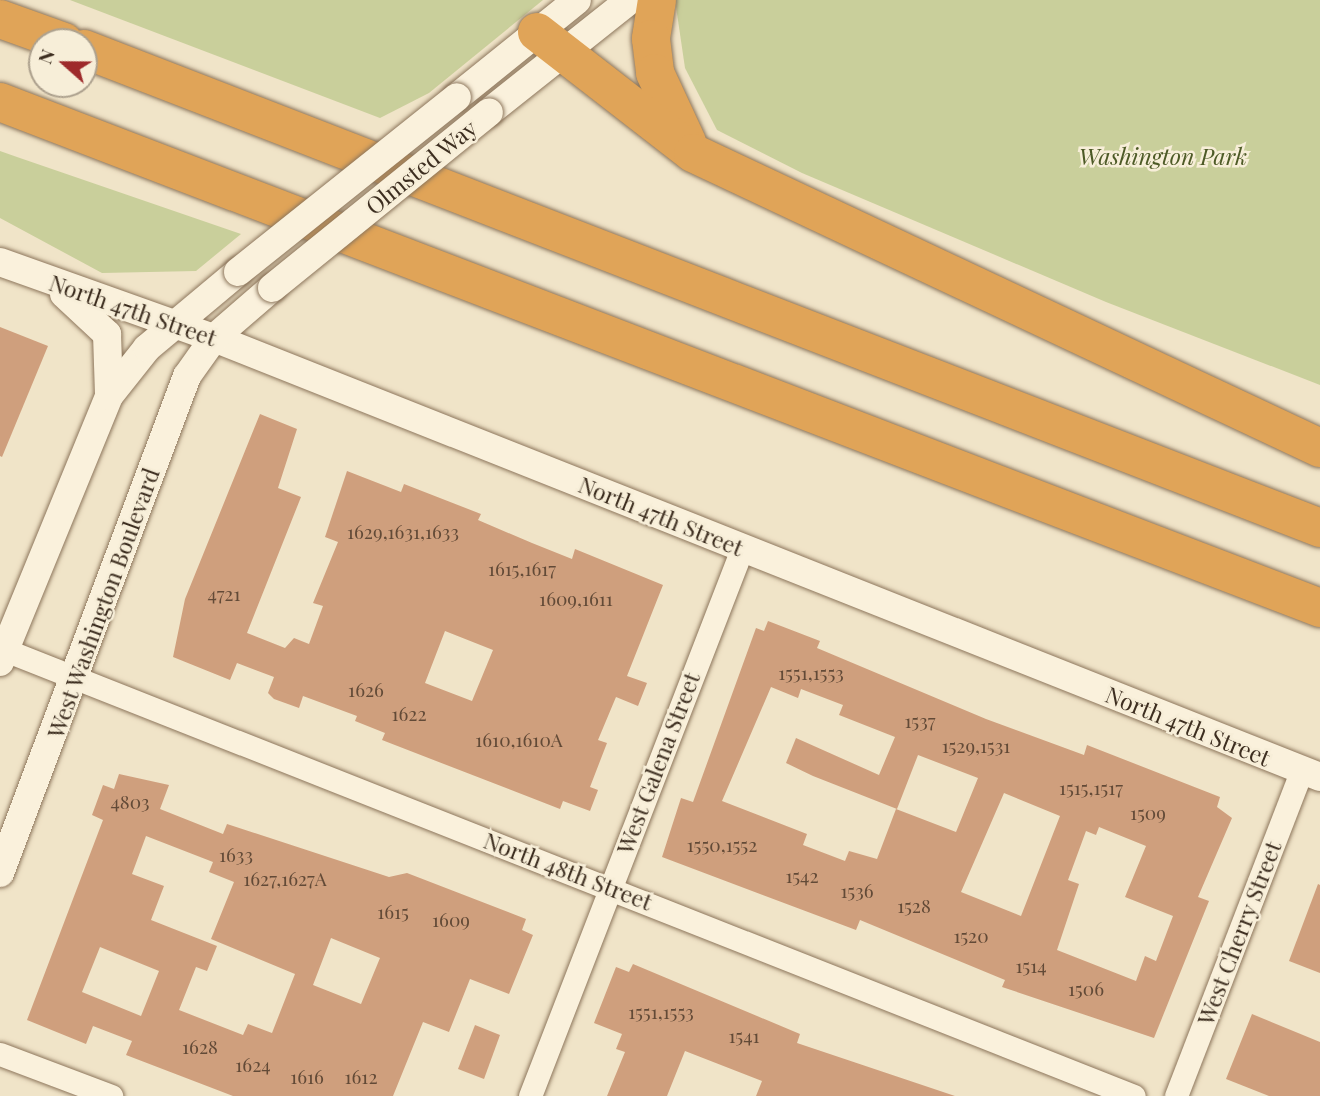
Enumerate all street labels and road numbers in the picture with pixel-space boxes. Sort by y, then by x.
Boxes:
street label: Olmsted Way [360,114,482,220]
street label: North 47th Street [45,268,221,352]
street label: West Washington Boulevard [41,464,165,742]
street label: North 47th Street [574,470,748,562]
street label: West Galena Street [611,668,705,858]
street label: North 47th Street [1101,680,1275,772]
street label: North 48th Street [480,826,656,916]
street label: West Cherry Street [1191,837,1287,1029]

